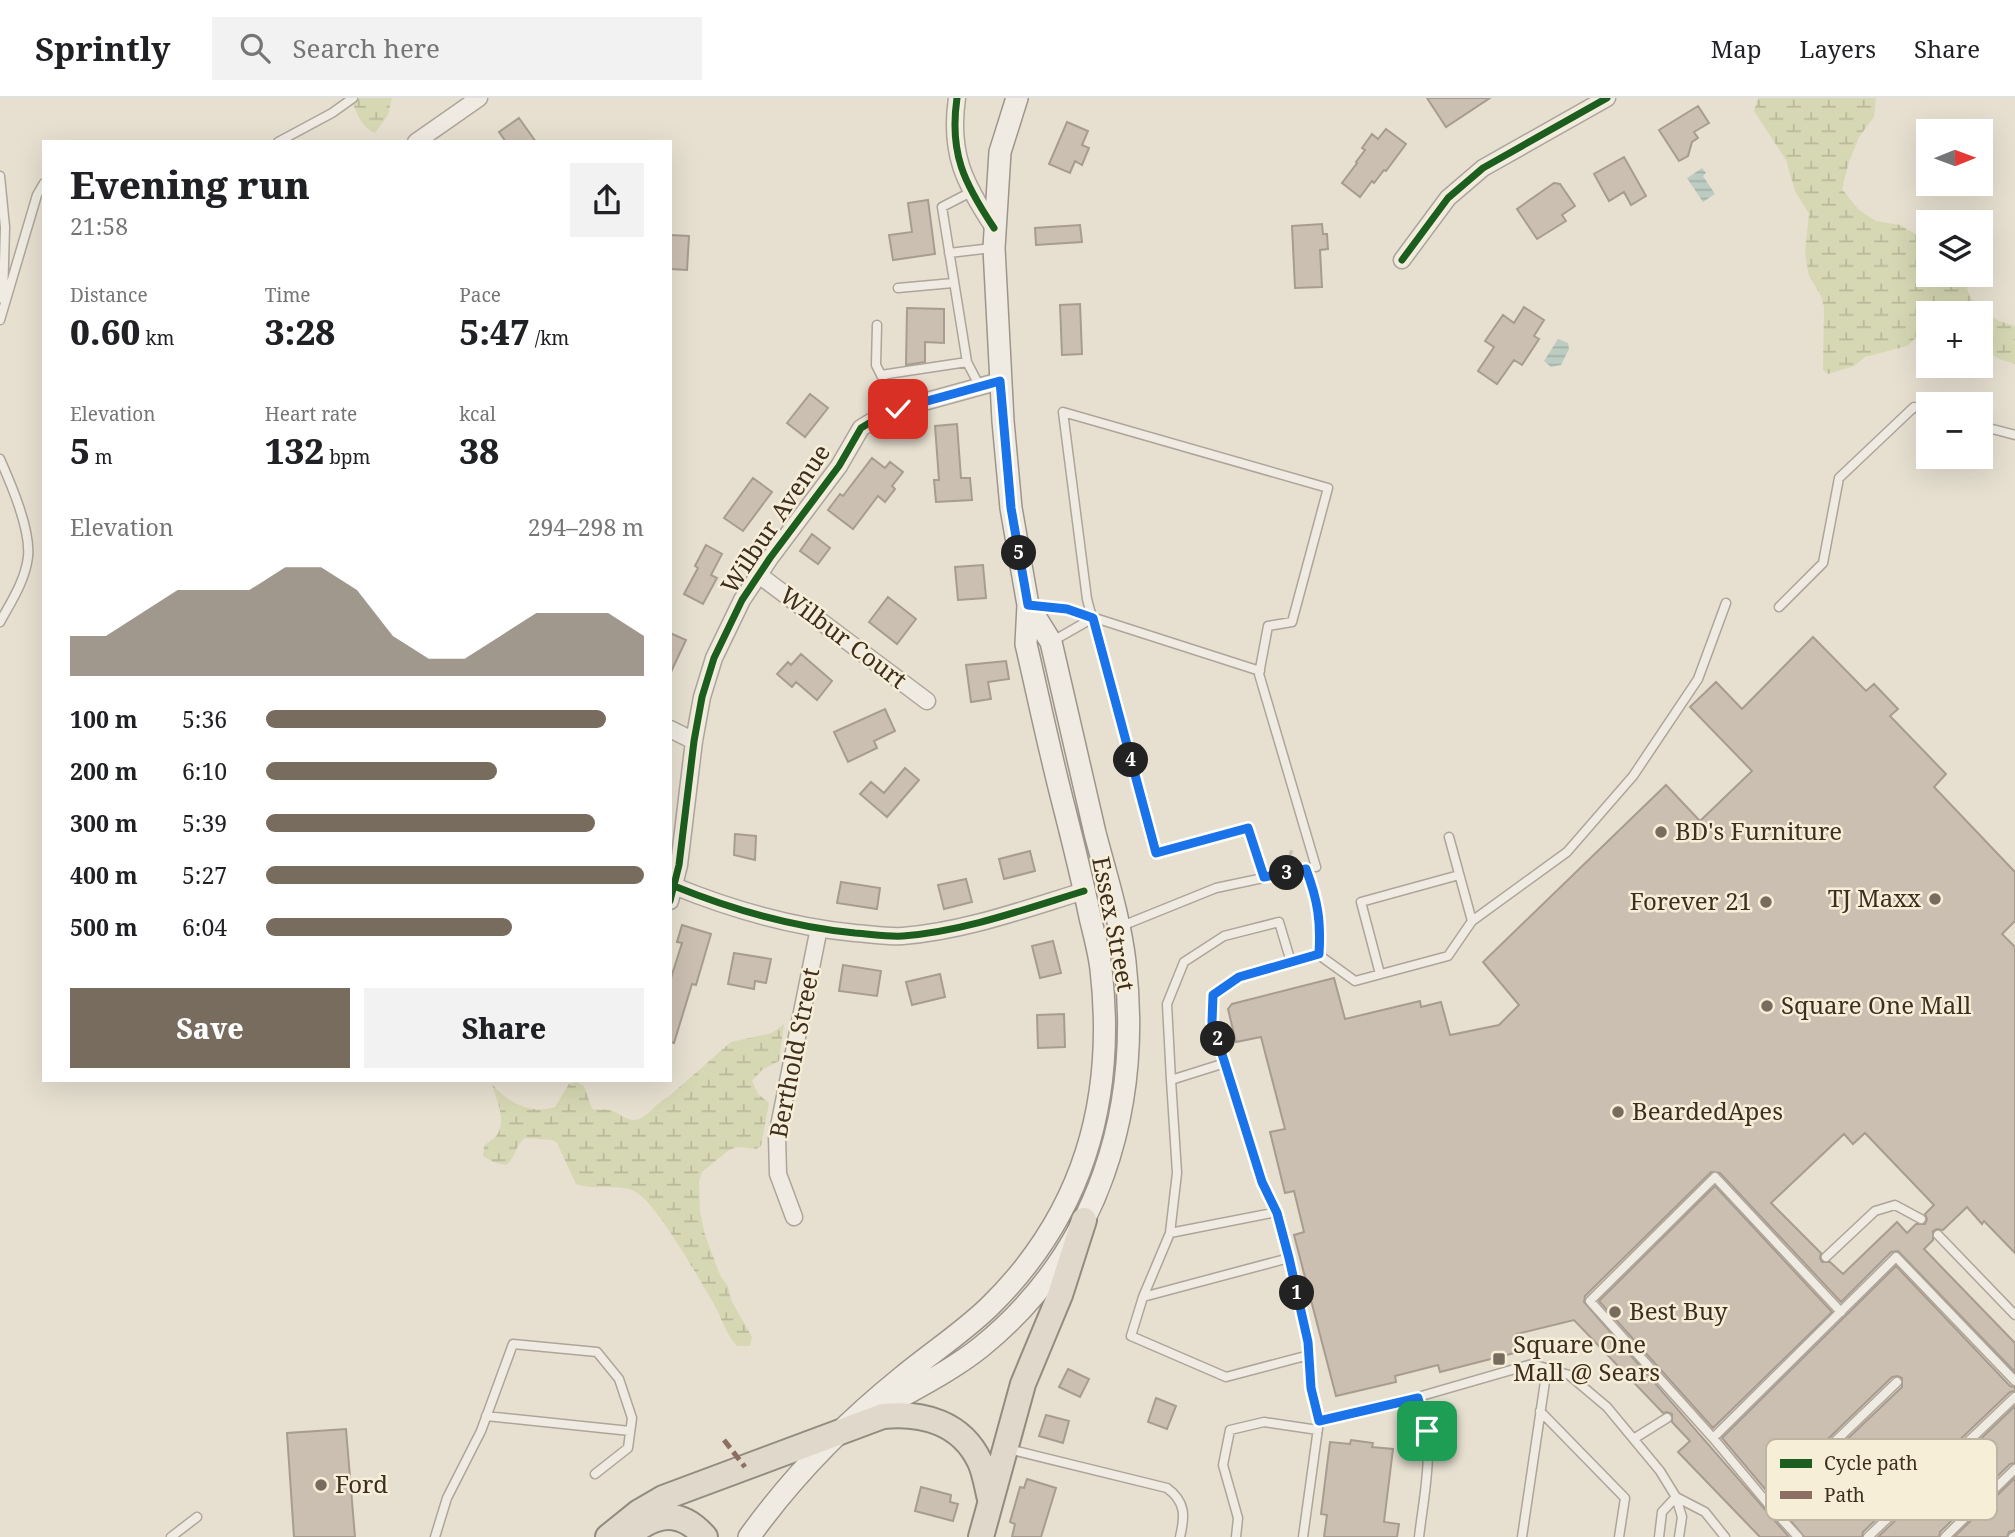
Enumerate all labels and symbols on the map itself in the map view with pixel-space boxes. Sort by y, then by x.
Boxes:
north arrow [1916,119,1993,196]
pin [868,379,928,439]
street label: Wilbur Avenue [713,437,837,599]
pin: 5 [1002,536,1036,570]
street label: Wilbur Court [774,578,914,696]
pin: 4 [1114,742,1148,778]
place label: BD's Furniture [1675,814,1842,847]
marker: BD's Furniture [1653,824,1669,840]
street label: Essex Street [1085,854,1144,994]
pin: 3 [1270,856,1304,890]
place label: TJ Maxx [1828,881,1921,914]
place label: Forever 21 [1630,884,1752,917]
marker: TJ Maxx [1927,891,1943,907]
marker: Forever 21 [1758,894,1774,910]
street label: Berthold Street [761,965,826,1141]
place label: Square One Mall [1781,988,1972,1021]
marker: Square One Mall [1759,998,1775,1014]
pin: 2 [1200,1021,1236,1056]
place label: BeardedApes [1632,1094,1783,1127]
marker: BeardedApes [1610,1104,1626,1120]
pin: 1 [1280,1276,1314,1310]
place label: Best Buy [1629,1294,1728,1327]
marker: Best Buy [1607,1304,1623,1320]
place label: Square One Mall @ Sears [1513,1327,1660,1388]
marker: Square One Mall @ Sears [1491,1351,1507,1367]
pin [1397,1401,1457,1461]
legend [1766,1439,1997,1520]
text: Cycle path [1824,1450,1918,1476]
place label: Ford [335,1467,388,1500]
marker: Ford [313,1477,329,1493]
text: Path [1824,1482,1865,1508]

